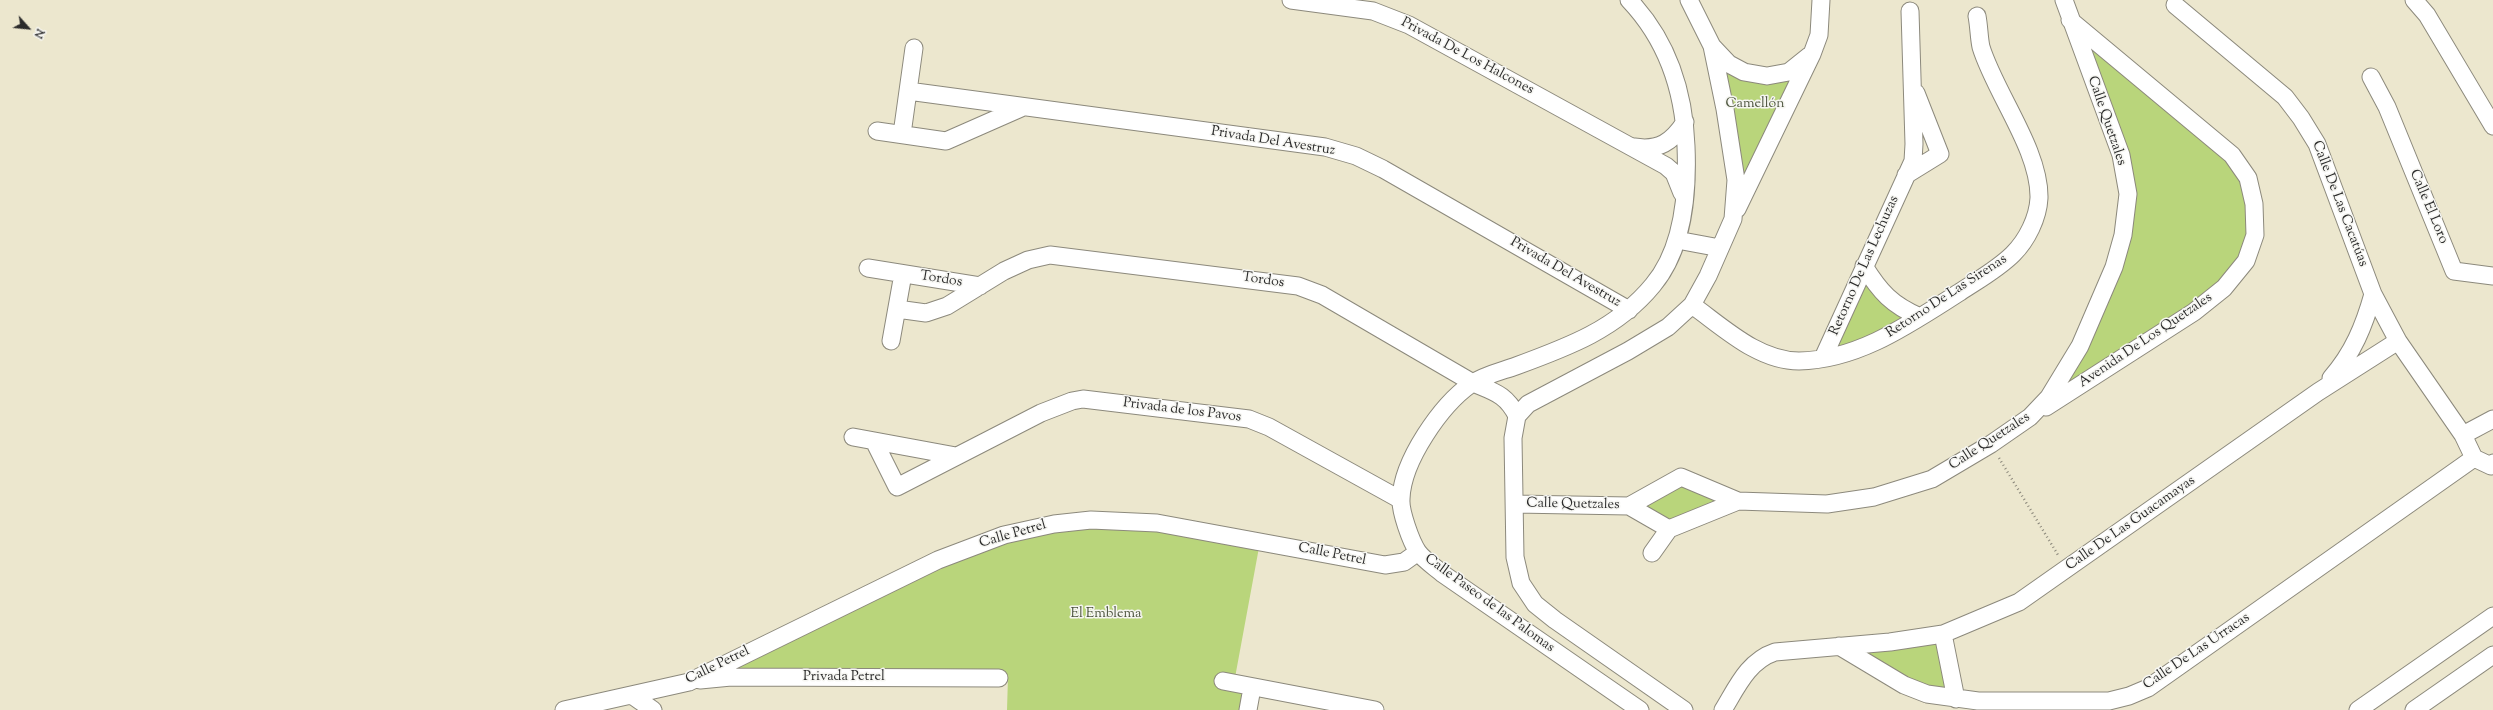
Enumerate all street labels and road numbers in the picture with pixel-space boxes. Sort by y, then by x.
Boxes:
street label: Privada De Los Halcones [1398,15,1536,99]
street label: Calle Quetzales [2083,74,2129,168]
street label: Privada Del Avestruz [1210,124,1336,160]
street label: Calle De Las Cacatúas [2307,139,2371,269]
street label: Calle El Loro [2405,167,2451,247]
street label: Retorno De Las Lechuzas [1827,194,1903,338]
street label: Privada Del Avestruz [1507,234,1623,312]
street label: Retorno De Las Sirenas [1883,252,2011,342]
street label: Tordos [919,268,963,292]
street label: Tordos [1241,270,1285,292]
street label: Avenida De Los Quetzales [2076,290,2216,392]
street label: Privada de los Pavos [1122,395,1242,427]
street label: Calle Quetzales [1946,410,2034,474]
street label: Calle De Las Guacamayas [2063,473,2199,575]
street label: Calle Quetzales [1526,496,1620,514]
street label: Calle Petrel [978,517,1048,553]
street label: Calle Petrel [1297,540,1367,570]
street label: Calle Paseo de las Palomas [1421,551,1557,657]
street label: Calle De Las Urracas [2140,610,2254,694]
street label: Calle Petrel [683,643,753,689]
street label: Privada Petrel [803,670,885,686]

